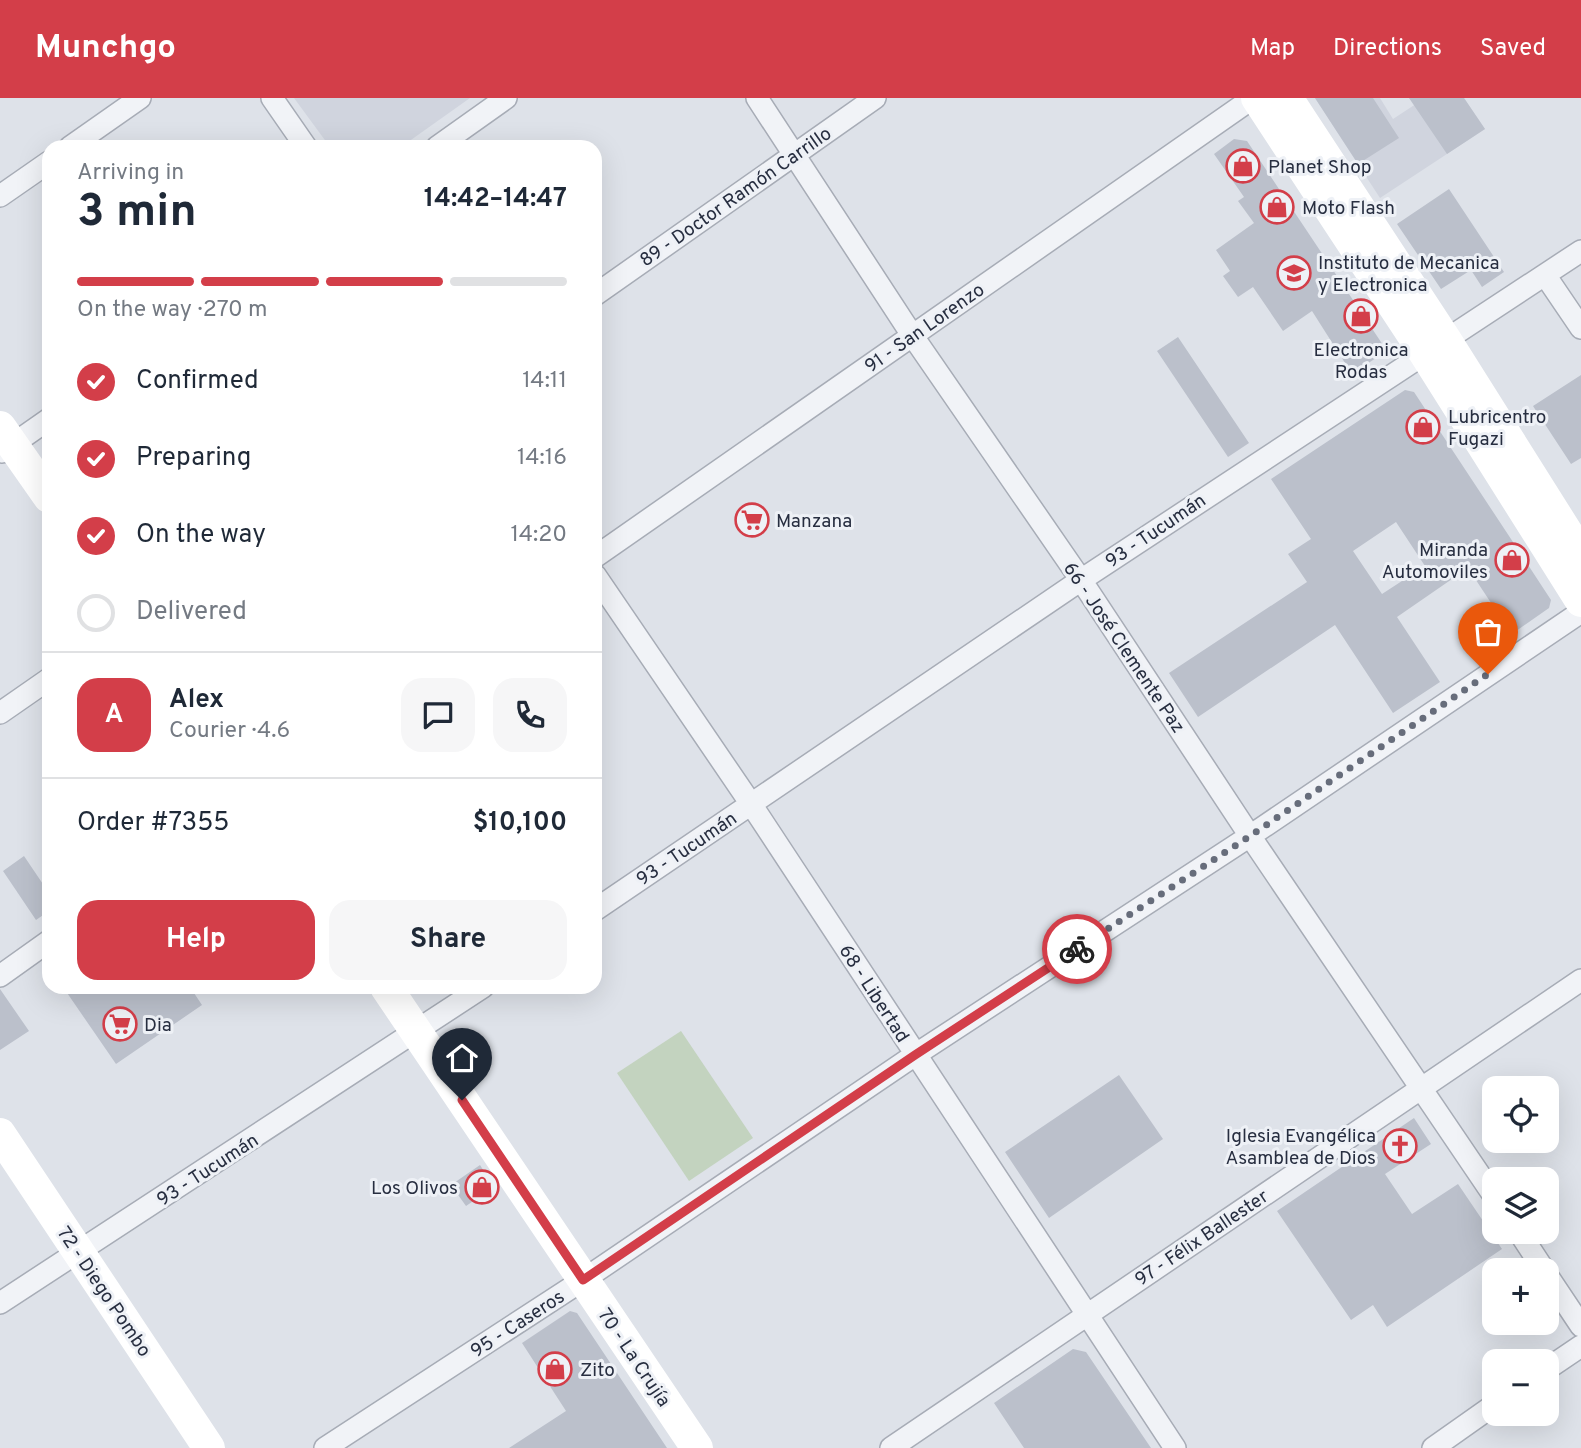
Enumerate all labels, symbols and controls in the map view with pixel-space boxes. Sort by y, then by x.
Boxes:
text: Munchgo [35,28,176,70]
text: Map [1250,34,1295,64]
text: Directions [1333,34,1442,64]
text: Saved [1480,34,1546,64]
street label: 89 - Doctor Ramón Carrillo [636,122,837,273]
shop icon: Planet Shop [1224,147,1262,185]
place label: Planet Shop [1268,156,1371,180]
text: Arriving in [77,159,184,188]
text: 14:42–14:47 [424,183,567,216]
text: 3 min [77,184,197,243]
shop icon: Moto Flash [1258,188,1296,226]
place label: Moto Flash [1302,197,1395,221]
place label: Instituto de Mecanica y Electronica [1318,252,1500,298]
school or university icon: Instituto de Mecanica y Electronica [1275,254,1313,292]
street label: 91 - San Lorenzo [861,278,990,379]
text: On the way · 270 m [77,296,268,325]
shop icon: Electronica Rodas [1342,297,1380,335]
place label: Electronica Rodas [1314,339,1408,385]
icon: check [77,363,115,401]
text: Confirmed [136,365,259,398]
text: 14:11 [522,367,567,396]
place label: Lubricentro Fugazi [1448,406,1546,452]
shop icon: Lubricentro Fugazi [1404,408,1442,446]
icon: check [77,440,115,478]
text: Preparing [136,442,251,475]
text: 14:16 [517,444,567,473]
street label: 93 - Tucumán [1101,489,1211,574]
supermarket icon: Manzana [733,501,771,539]
place label: Manzana [776,510,852,534]
icon: check [77,517,115,555]
text: On the way [136,519,266,552]
text: 14:20 [511,521,567,550]
place label: Miranda Automoviles [1382,539,1488,585]
shop icon: Miranda Automoviles [1493,541,1531,579]
street label: 66 - José Clemente Paz [1057,558,1190,738]
text: Delivered [136,596,247,629]
pin [1458,602,1518,674]
icon: bag [1469,613,1507,651]
button: chat [401,678,475,752]
button: phone [493,678,567,752]
text: Alex [169,684,224,717]
text: A [105,699,123,732]
text: Courier · 4.6 [169,717,290,746]
text: Order #7355 [77,807,230,840]
text: $10,100 [473,807,567,840]
street label: 93 - Tucumán [632,807,742,892]
button: Help [77,900,315,980]
button: Share [329,900,567,980]
courier [1042,914,1112,984]
icon: bike [1058,930,1096,968]
street label: 68 - Libertad [833,941,914,1048]
supermarket icon: Dia [101,1005,139,1043]
place label: Dia [144,1014,172,1038]
pin [432,1028,492,1100]
icon: home [443,1039,481,1077]
map controls [1482,1076,1559,1426]
button: locate [1482,1076,1559,1153]
place label: Iglesia Evangélica Asamblea de Dios [1225,1125,1376,1171]
church icon: Iglesia Evangélica Asamblea de Dios [1381,1127,1419,1165]
street label: 93 - Tucumán [153,1129,263,1212]
button: layers [1482,1167,1559,1244]
shop icon: Los Olivos [463,1168,501,1206]
place label: Los Olivos [371,1177,458,1201]
street label: 97 - Félix Ballester [1131,1185,1274,1292]
street label: 72 - Diego Pombo [51,1222,156,1362]
button: + [1482,1258,1559,1335]
street label: 95 - Caseros [467,1285,570,1364]
street label: 70 - La Crujía [592,1304,675,1412]
button: − [1482,1349,1559,1426]
shop icon: Zito [536,1350,574,1388]
place label: Zito [580,1359,615,1383]

